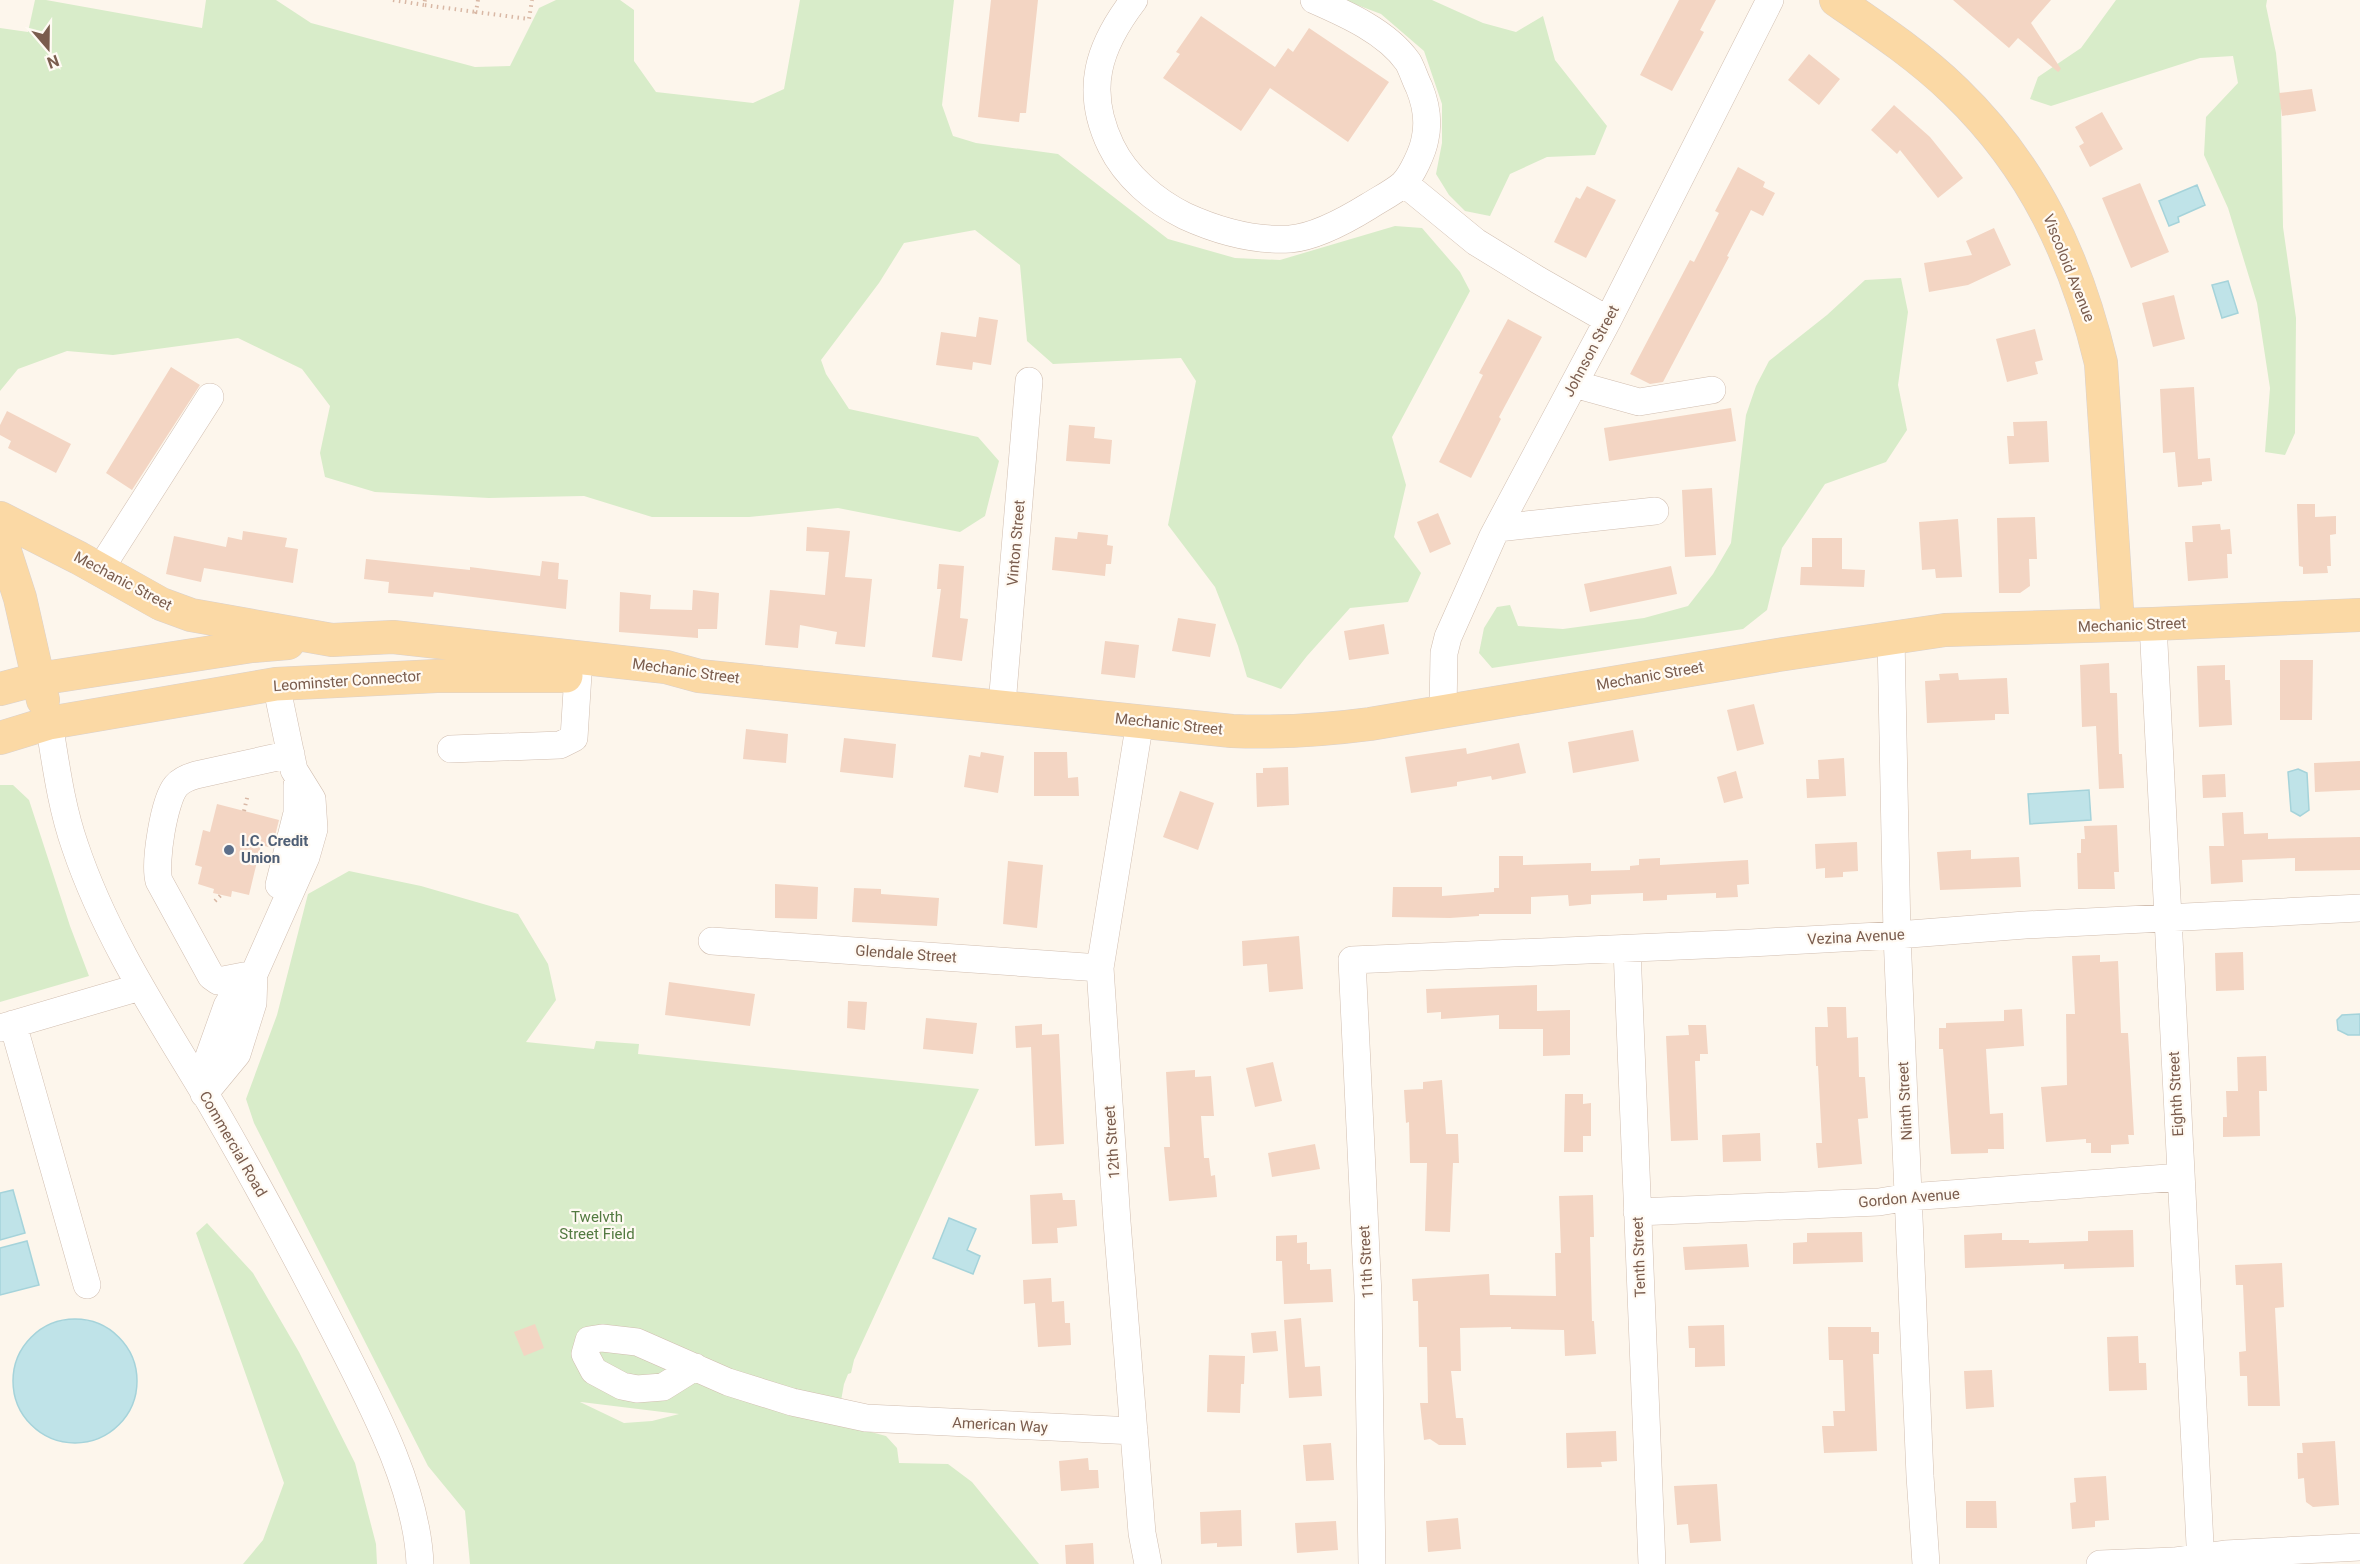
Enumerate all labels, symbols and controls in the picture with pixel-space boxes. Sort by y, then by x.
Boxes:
north arrow [18,18,78,78]
text: N [44,51,62,72]
street label: Viscoloid Avenue [2039,212,2099,324]
street label: Johnson Street [1559,302,1623,400]
street label: Vinton Street [1003,499,1029,587]
street label: Mechanic Street [71,548,175,614]
street label: Mechanic Street [2078,614,2187,636]
street label: Mechanic Street [631,655,741,687]
street label: Mechanic Street [1595,658,1705,694]
street label: Leominster Connector [272,667,422,695]
street label: Mechanic Street [1114,709,1224,739]
place label: I.C. Credit Union [241,832,308,867]
marker: I.C. Credit Union [222,843,236,857]
street label: Vezina Avenue [1807,925,1905,949]
street label: Glendale Street [855,941,957,967]
street label: Eighth Street [2165,1051,2187,1137]
street label: Ninth Street [1894,1061,1916,1141]
street label: Commercial Road [195,1088,271,1200]
street label: 12th Street [1100,1105,1124,1179]
street label: Gordon Avenue [1858,1185,1961,1211]
park label: Twelvth Street Field [559,1208,635,1243]
street label: Tenth Street [1629,1216,1649,1298]
street label: 11th Street [1355,1225,1377,1299]
street label: American Way [952,1414,1048,1436]

